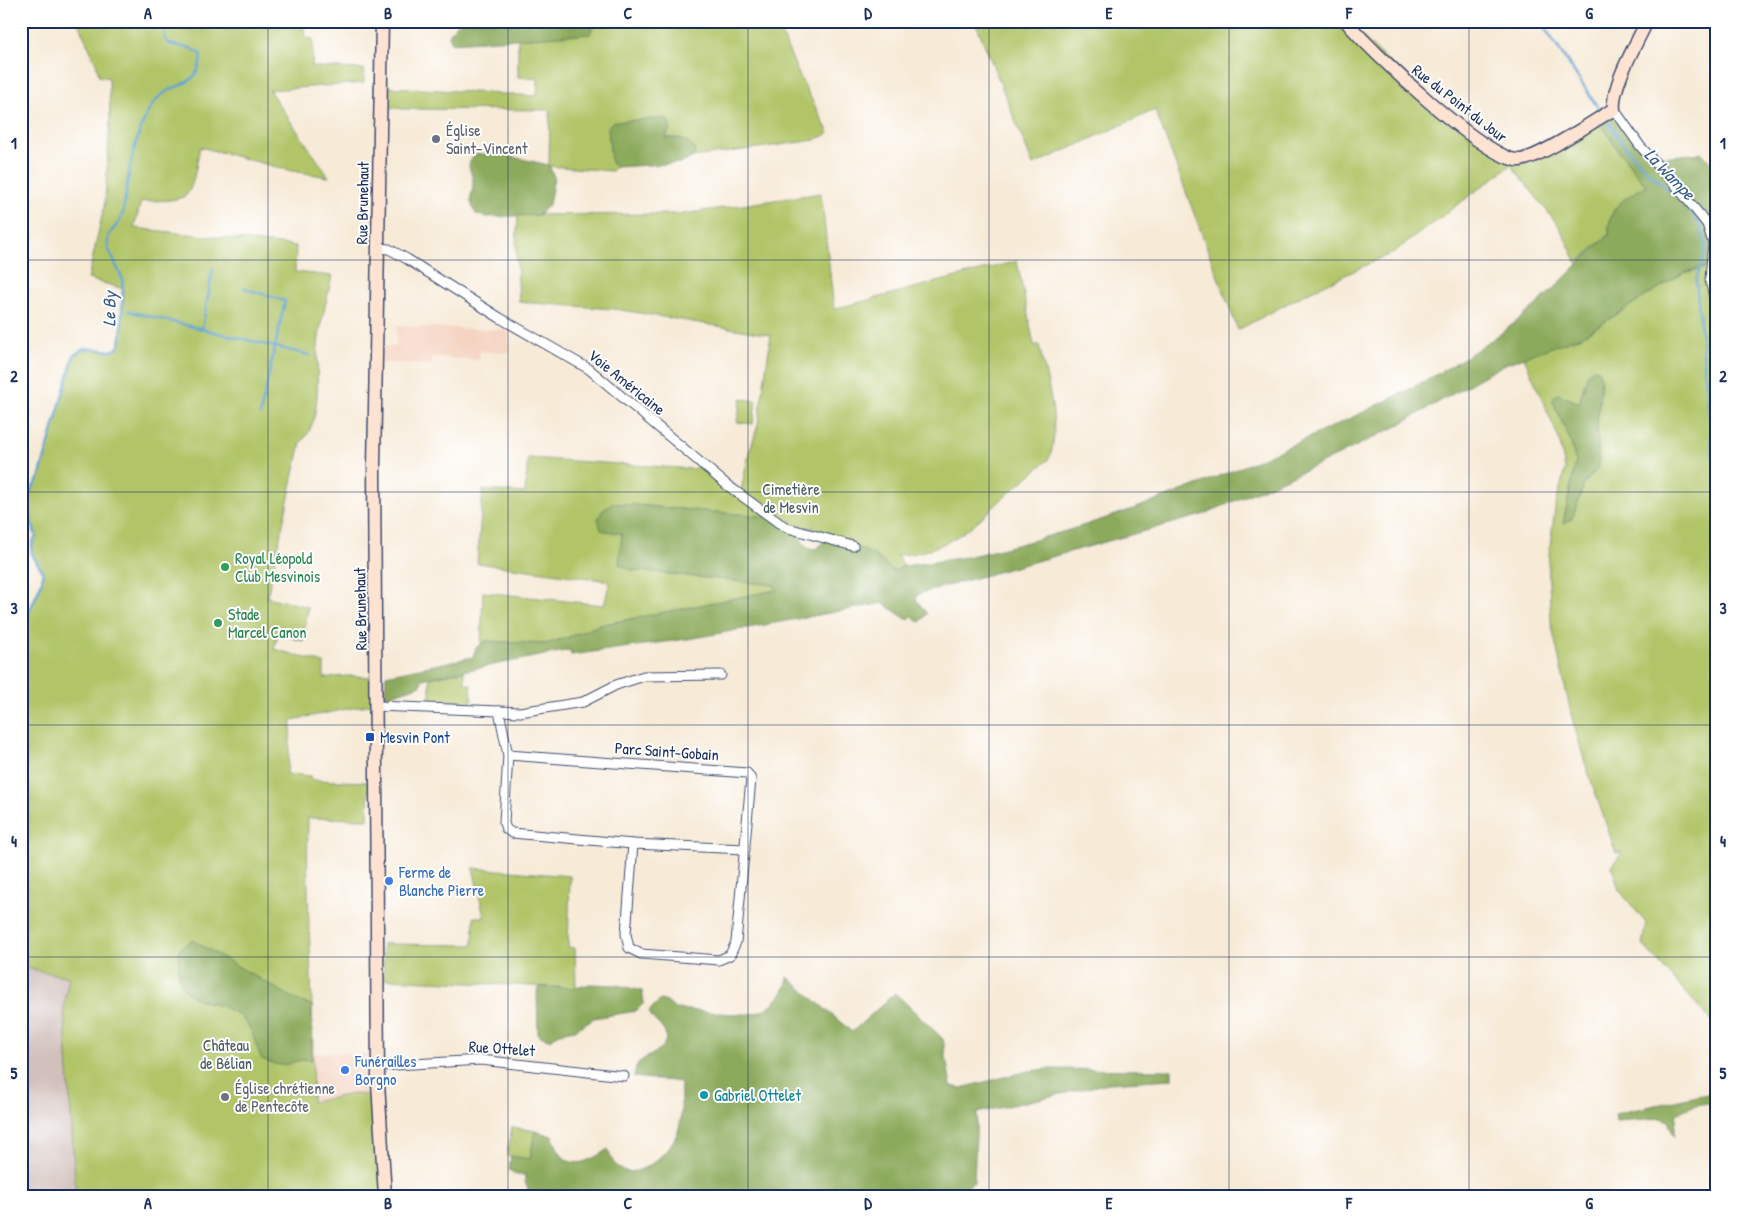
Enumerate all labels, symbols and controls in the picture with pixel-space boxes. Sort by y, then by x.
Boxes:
text: A [144,2,152,24]
text: B [384,2,392,24]
text: C [624,2,633,24]
text: D [864,2,872,24]
text: E [1105,2,1113,24]
text: F [1345,2,1353,24]
text: G [1585,2,1593,24]
street label: Rue du Point du Jour [1408,59,1512,147]
place label: Église Saint-Vincent [446,119,528,159]
text: 1 [11,132,17,154]
text: 1 [1720,132,1726,154]
marker: Église Saint-Vincent [430,133,442,145]
water label: La Wampe [1639,143,1701,206]
street label: Rue Brunehaut [350,161,374,245]
water label: Le By [96,289,122,327]
street label: Voie Américaine [584,344,671,420]
text: 2 [10,365,18,387]
text: 2 [1719,365,1727,387]
park label: Cimetière de Mesvin [762,478,820,518]
place label: Royal Léopold Club Mesvinois [235,547,320,587]
marker: Royal Léopold Club Mesvinois [219,561,231,573]
street label: Rue Brunehaut [348,567,372,651]
text: 3 [10,597,18,619]
text: 3 [1719,597,1727,619]
place label: Stade Marcel Canon [228,603,306,643]
marker: Stade Marcel Canon [212,617,224,629]
place label: Mesvin Pont [380,726,450,748]
marker: Mesvin Pont [364,731,376,743]
street label: Parc Saint-Gobain [614,736,720,766]
text: 4 [11,830,17,852]
text: 4 [1720,830,1726,852]
place label: Ferme de Blanche Pierre [398,861,485,901]
marker: Ferme de Blanche Pierre [383,875,395,887]
park label: Château de Bélian [200,1034,252,1074]
street label: Rue Ottelet [468,1035,536,1061]
place label: Funérailles Borgno [354,1050,416,1090]
text: 5 [11,1062,18,1084]
text: 5 [1720,1062,1727,1084]
marker: Funérailles Borgno [339,1064,351,1076]
place label: Église chrétienne de Pentecôte [235,1077,336,1117]
place label: Gabriel Ottelet [714,1084,801,1106]
marker: Gabriel Ottelet [698,1089,710,1101]
marker: Église chrétienne de Pentecôte [219,1091,231,1103]
text: A [144,1192,152,1214]
text: B [384,1192,392,1214]
text: C [624,1192,633,1214]
text: D [864,1192,872,1214]
text: E [1105,1192,1113,1214]
text: F [1345,1192,1353,1214]
text: G [1585,1192,1593,1214]

